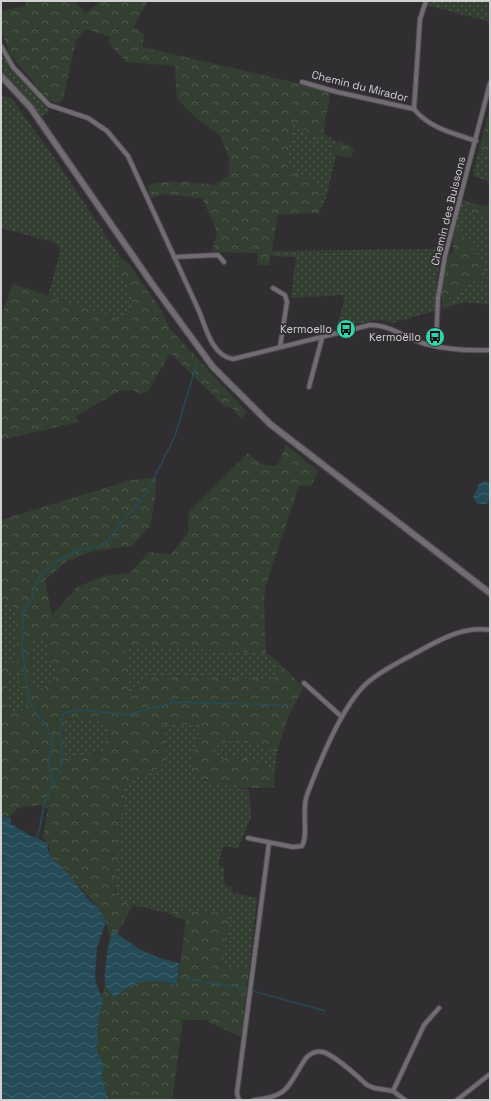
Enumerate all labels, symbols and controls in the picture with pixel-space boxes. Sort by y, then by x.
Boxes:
street label: Chemin du Mirador [310,67,410,105]
street label: Chemin des Buissons [428,155,468,267]
bus stop icon: Kermoello [335,318,357,340]
place label: Kermoello [280,322,332,336]
bus stop icon: Kermoëllo [424,326,446,348]
place label: Kermoëllo [369,330,421,344]

